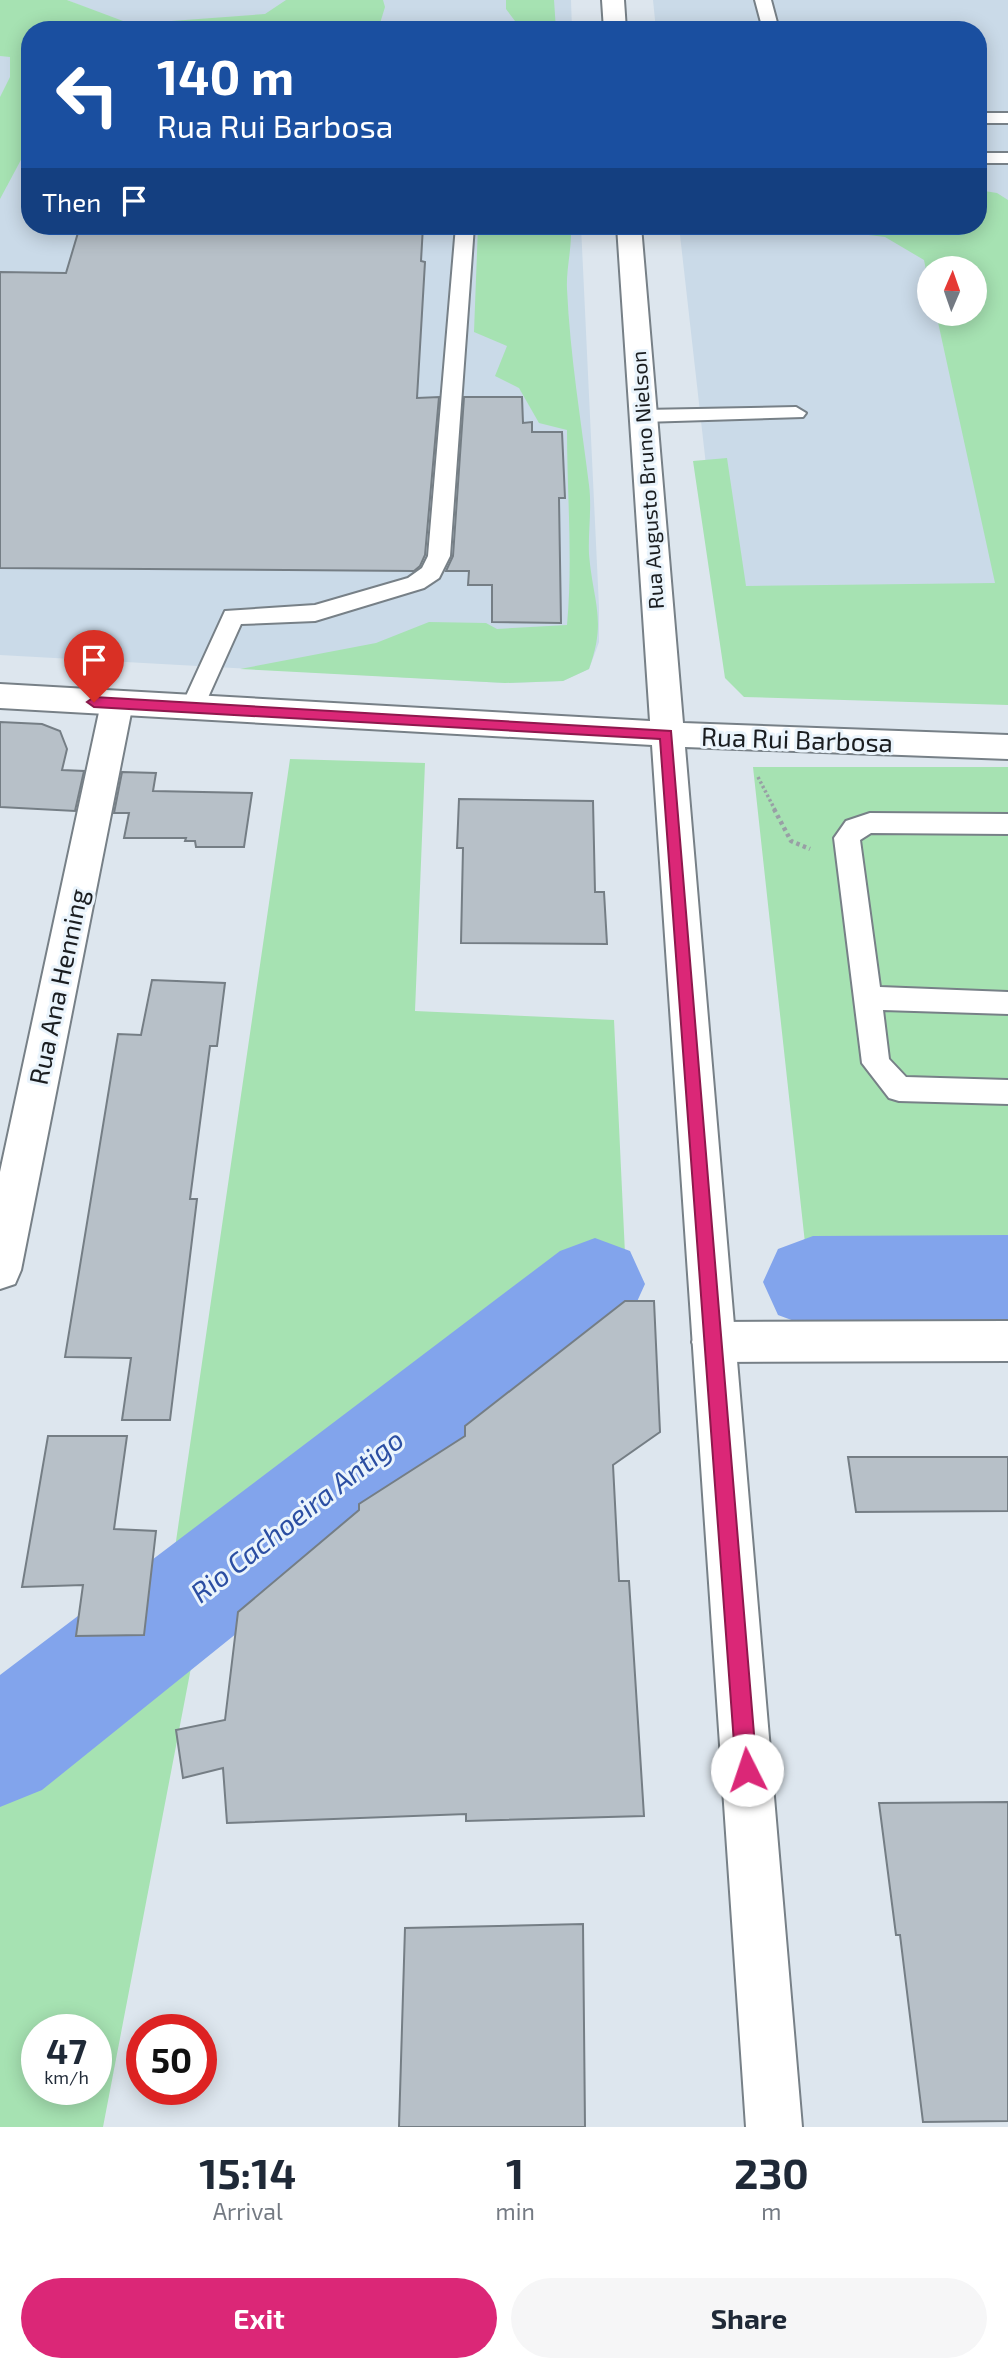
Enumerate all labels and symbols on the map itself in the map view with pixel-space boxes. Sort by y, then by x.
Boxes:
north arrow [917,256,987,326]
street label: Rua Augusto Bruno Nielson [625,350,668,610]
pin [64,630,124,702]
street label: Rua Rui Barbosa [701,720,894,757]
street label: Rua Ana Henning [22,886,93,1087]
water label: Rio Cachoeira Antigo [183,1422,410,1609]
position arrow [710,1733,784,1807]
speed limit sign: 50 [126,2014,217,2105]

